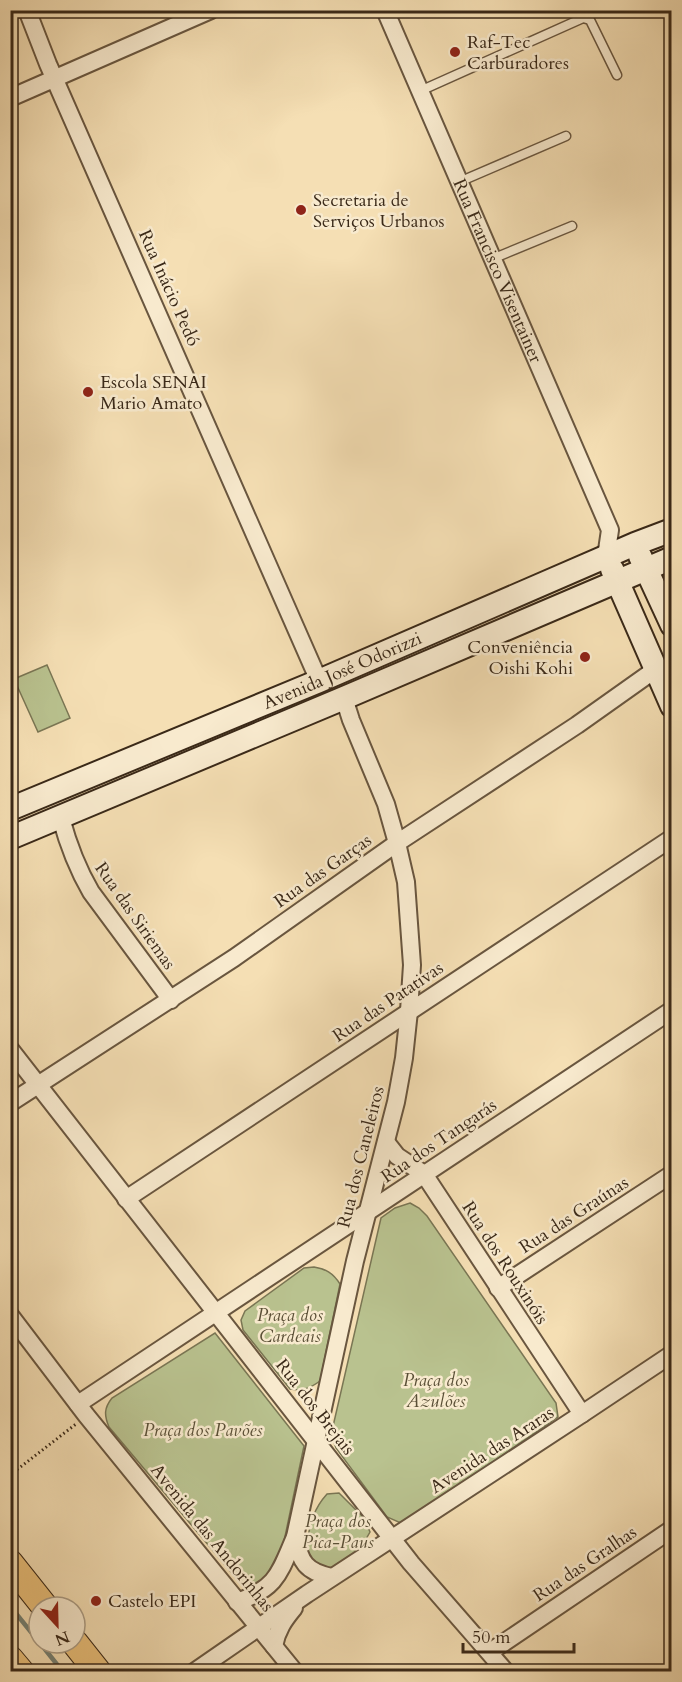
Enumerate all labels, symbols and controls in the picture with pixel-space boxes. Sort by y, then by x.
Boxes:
place label: Raf-Tec Carburadores [467,30,569,76]
marker: Raf-Tec Carburadores [448,45,462,59]
street label: Rua Francisco Visentainer [447,175,549,367]
place label: Secretaria de Serviços Urbanos [313,188,444,234]
marker: Secretaria de Serviços Urbanos [294,203,308,217]
street label: Rua Inácio Pedó [132,226,206,350]
place label: Escola SENAI Mario Amato [100,370,207,416]
marker: Escola SENAI Mario Amato [81,385,95,399]
street label: Avenida José Odorizzi [259,626,425,715]
place label: Conveniência Oishi Kohi [467,635,573,681]
marker: Conveniência Oishi Kohi [578,650,592,664]
street label: Rua das Garças [269,828,377,914]
street label: Rua das Siriemas [89,857,181,975]
street label: Rua das Patativas [328,956,448,1048]
street label: Rua dos Caneleiros [331,1084,391,1230]
street label: Rua dos Tangarás [376,1093,502,1189]
street label: Rua das Graúnas [514,1170,634,1260]
street label: Rua dos Rouxinóis [456,1197,554,1329]
park label: Praça dos Cardeais [257,1303,323,1349]
street label: Rua dos Brejais [269,1354,361,1460]
park label: Praça dos Azulões [403,1368,469,1414]
street label: Avenida das Araras [425,1400,559,1500]
park label: Praça dos Pavões [143,1418,263,1443]
street label: Avenida das Andorinhas [144,1459,280,1617]
park label: Praça dos Pica-Paus [302,1509,374,1555]
street label: Rua das Gralhas [528,1520,642,1608]
place label: Castelo EPI [108,1589,196,1614]
marker: Castelo EPI [89,1594,103,1608]
north arrow [27,1595,87,1655]
scale bar [463,1616,574,1654]
text: N [52,1625,73,1651]
text: 50 m [472,1625,511,1650]

